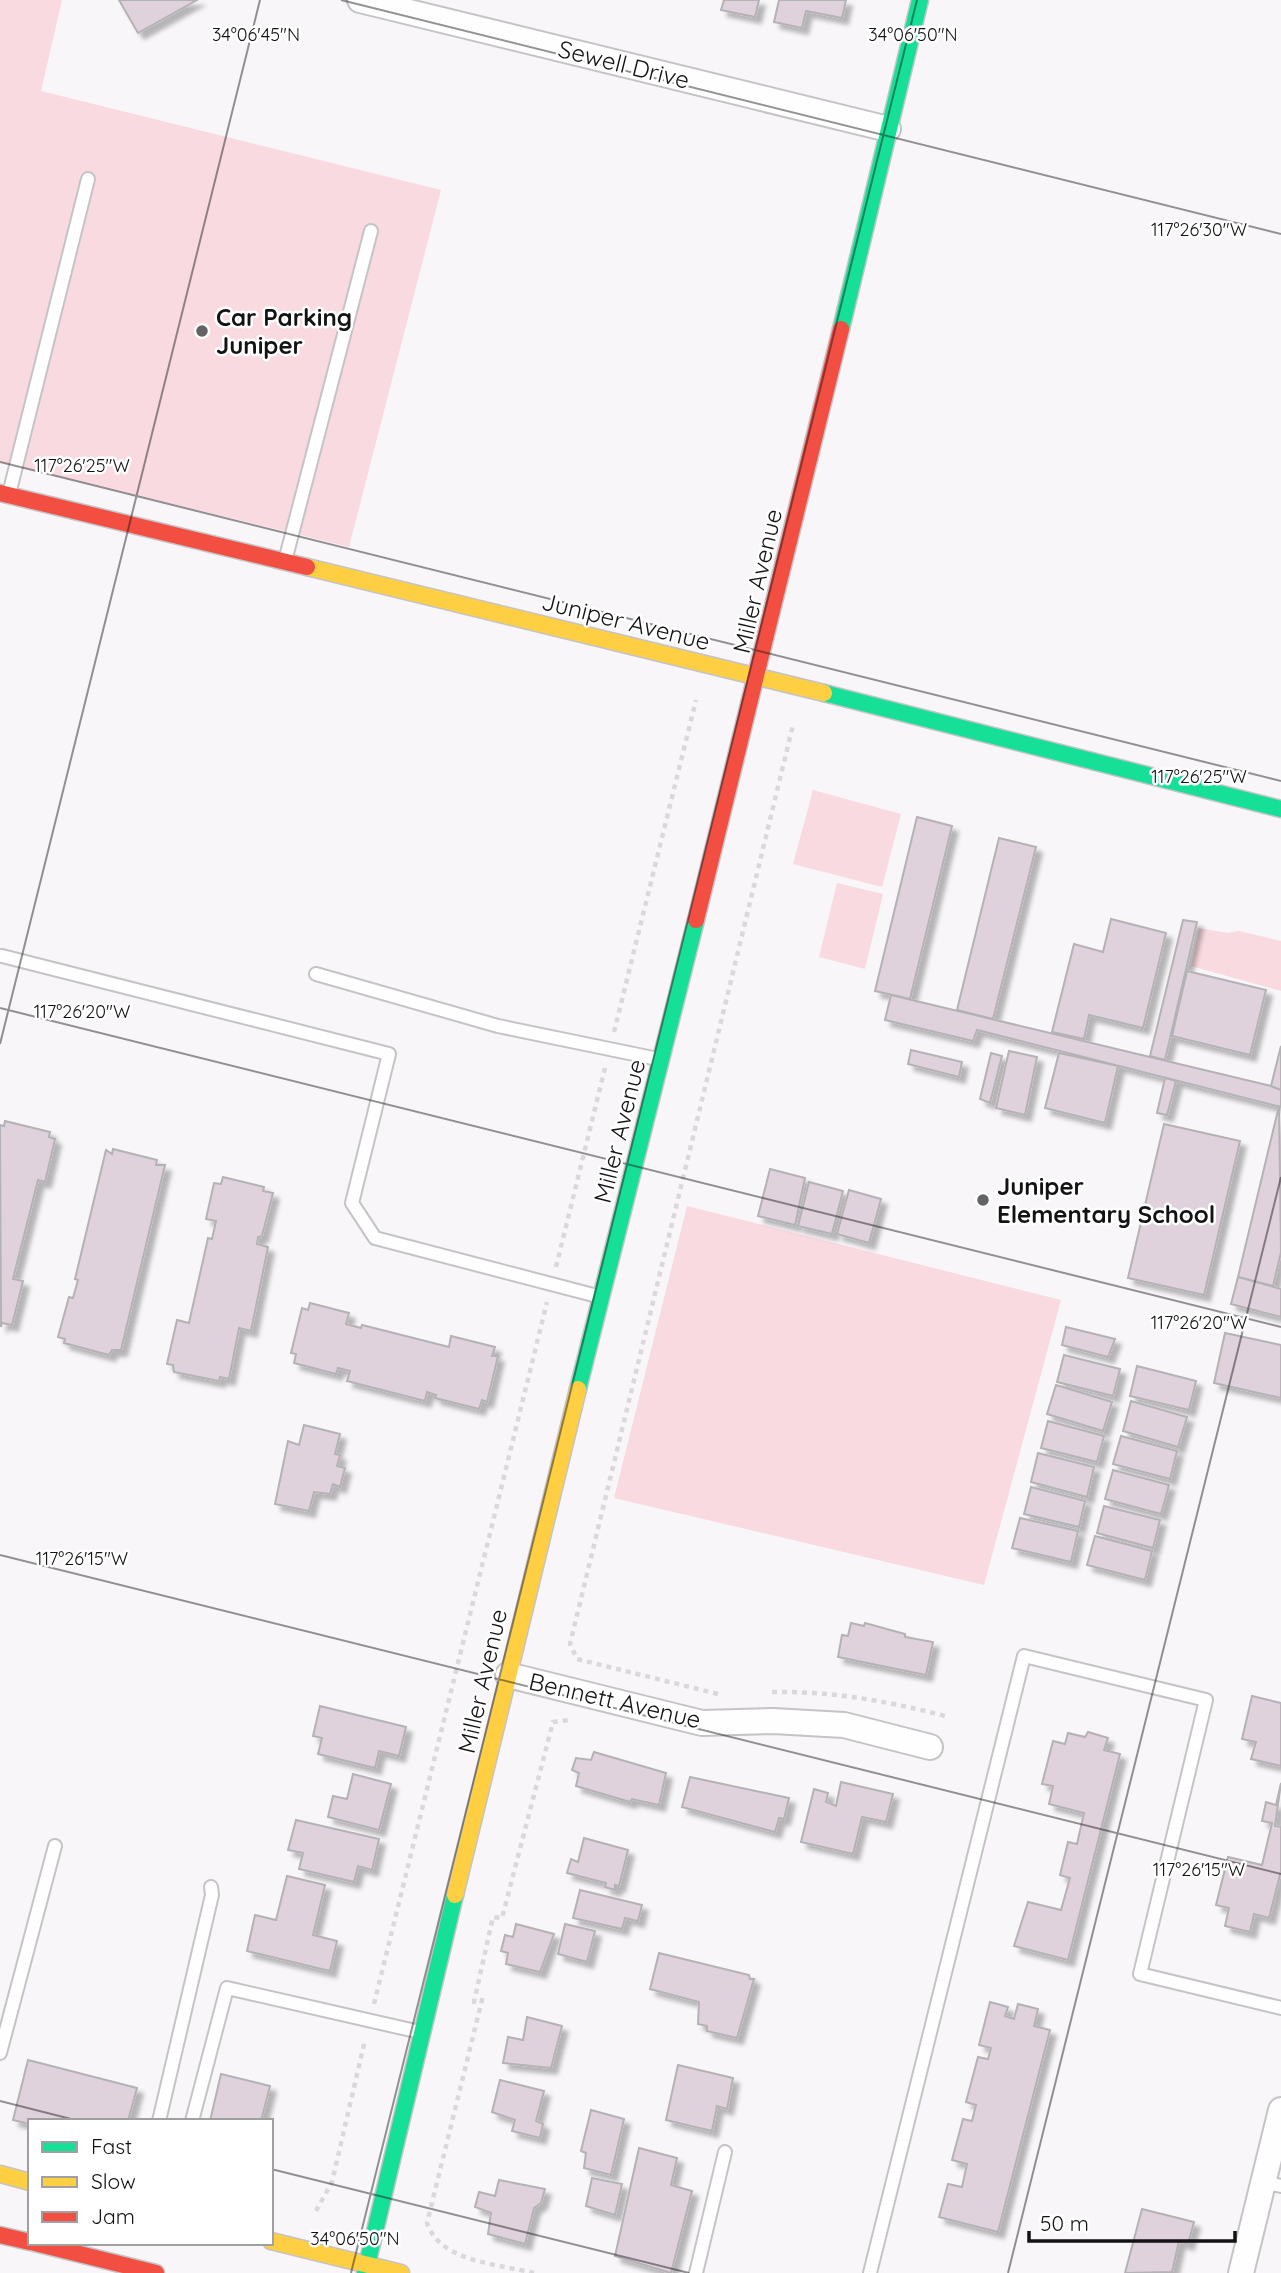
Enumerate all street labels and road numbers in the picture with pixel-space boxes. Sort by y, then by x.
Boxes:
street label: Sewell Drive [555,33,693,95]
street label: Miller Avenue [726,506,788,656]
street label: Juniper Avenue [539,586,713,656]
street label: Miller Avenue [587,1056,651,1206]
street label: Miller Avenue [451,1606,513,1756]
street label: Bennett Avenue [526,1666,704,1734]

